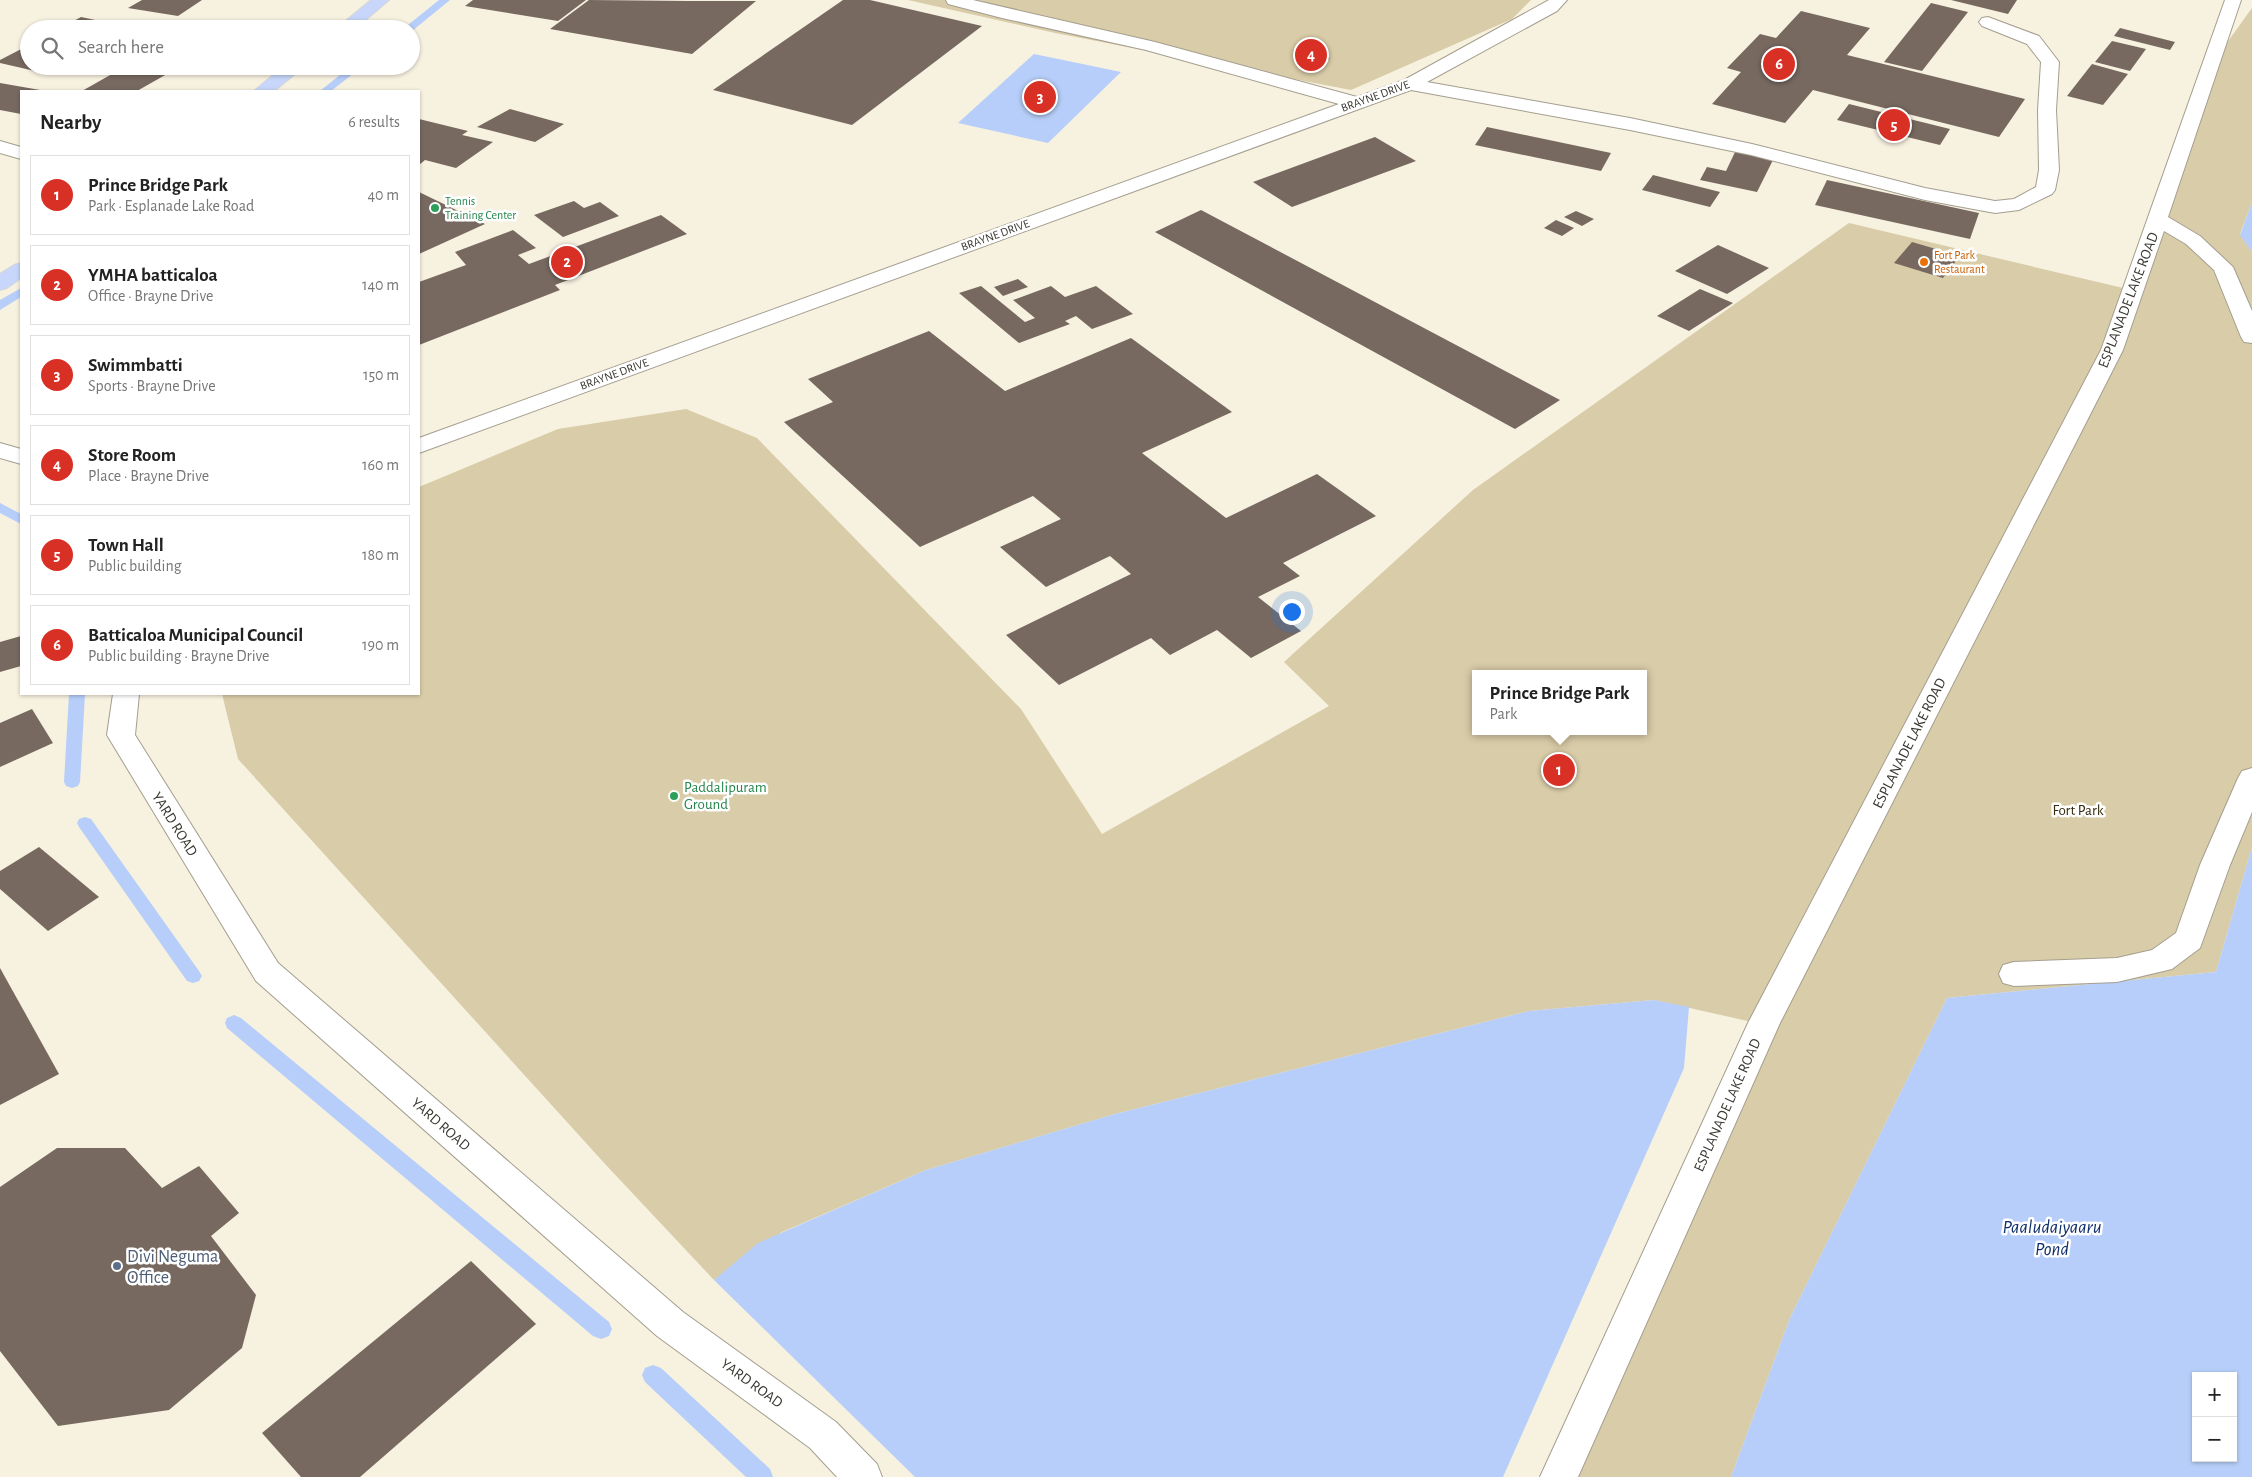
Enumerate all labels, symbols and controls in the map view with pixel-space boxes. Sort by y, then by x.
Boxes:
search box [20,20,420,75]
icon: search [38,34,66,62]
pin: 4 [1295,36,1327,74]
text: Search here [78,38,164,57]
pin: 6 [1763,45,1795,83]
pin: 3 [1024,78,1056,116]
street label: BRAYNE DRIVE [1339,78,1411,114]
pin: 5 [1878,106,1910,144]
text: Nearby [40,112,101,133]
text: 6 results [348,114,400,130]
text: Prince Bridge Park [88,176,228,195]
text: 1 [54,187,60,203]
text: 40 m [367,187,399,203]
place label: Tennis Training Center [445,195,516,221]
text: Park · Esplanade Lake Road [88,198,254,214]
marker: Tennis Training Center [429,202,441,214]
street label: BRAYNE DRIVE [959,217,1031,253]
street label: ESPLANADE LAKE ROAD [2096,230,2161,370]
pin: 2 [551,243,583,281]
place label: Fort Park Restaurant [1934,249,1985,275]
marker: Fort Park Restaurant [1918,256,1930,268]
text: YMHA batticaloa [88,266,218,285]
text: 2 [53,277,61,293]
text: 140 m [362,277,399,293]
text: Office · Brayne Drive [88,288,213,304]
text: Swimmbatti [88,356,183,375]
street label: BRAYNE DRIVE [578,356,650,392]
text: 3 [54,367,60,383]
text: 150 m [363,367,399,383]
text: Sports · Brayne Drive [88,378,216,394]
text: Store Room [88,446,176,465]
text: 4 [53,457,61,473]
text: 160 m [362,457,399,473]
text: Place · Brayne Drive [88,468,209,484]
text: Town Hall [88,536,164,555]
text: 5 [54,547,60,563]
text: 180 m [362,547,399,563]
text: Public building [88,558,182,574]
your location [1279,599,1305,625]
text: Batticaloa Municipal Council [88,626,303,645]
text: 6 [53,637,61,653]
text: 190 m [362,637,399,653]
text: Public building · Brayne Drive [88,648,269,664]
popup [1472,670,1647,735]
street label: ESPLANADE LAKE ROAD [1870,675,1949,811]
text: Prince Bridge Park [1490,684,1629,703]
text: Park [1490,706,1517,722]
pin: 1 [1543,751,1575,789]
place label: Paddalipuram Ground [684,780,767,812]
street label: YARD ROAD [149,790,200,859]
marker: Paddalipuram Ground [668,790,680,802]
park label: Fort Park [2052,803,2104,818]
street label: ESPLANADE LAKE ROAD [1691,1036,1764,1174]
street label: YARD ROAD [408,1095,473,1154]
water label: Paaludaiyaaru Pond [2002,1218,2102,1259]
place label: Divi Neguma Office [127,1248,218,1287]
marker: Divi Neguma Office [111,1260,123,1272]
street label: YARD ROAD [718,1356,786,1411]
map controls [2192,1372,2237,1462]
button: + [2192,1372,2237,1417]
button: − [2192,1417,2237,1462]

